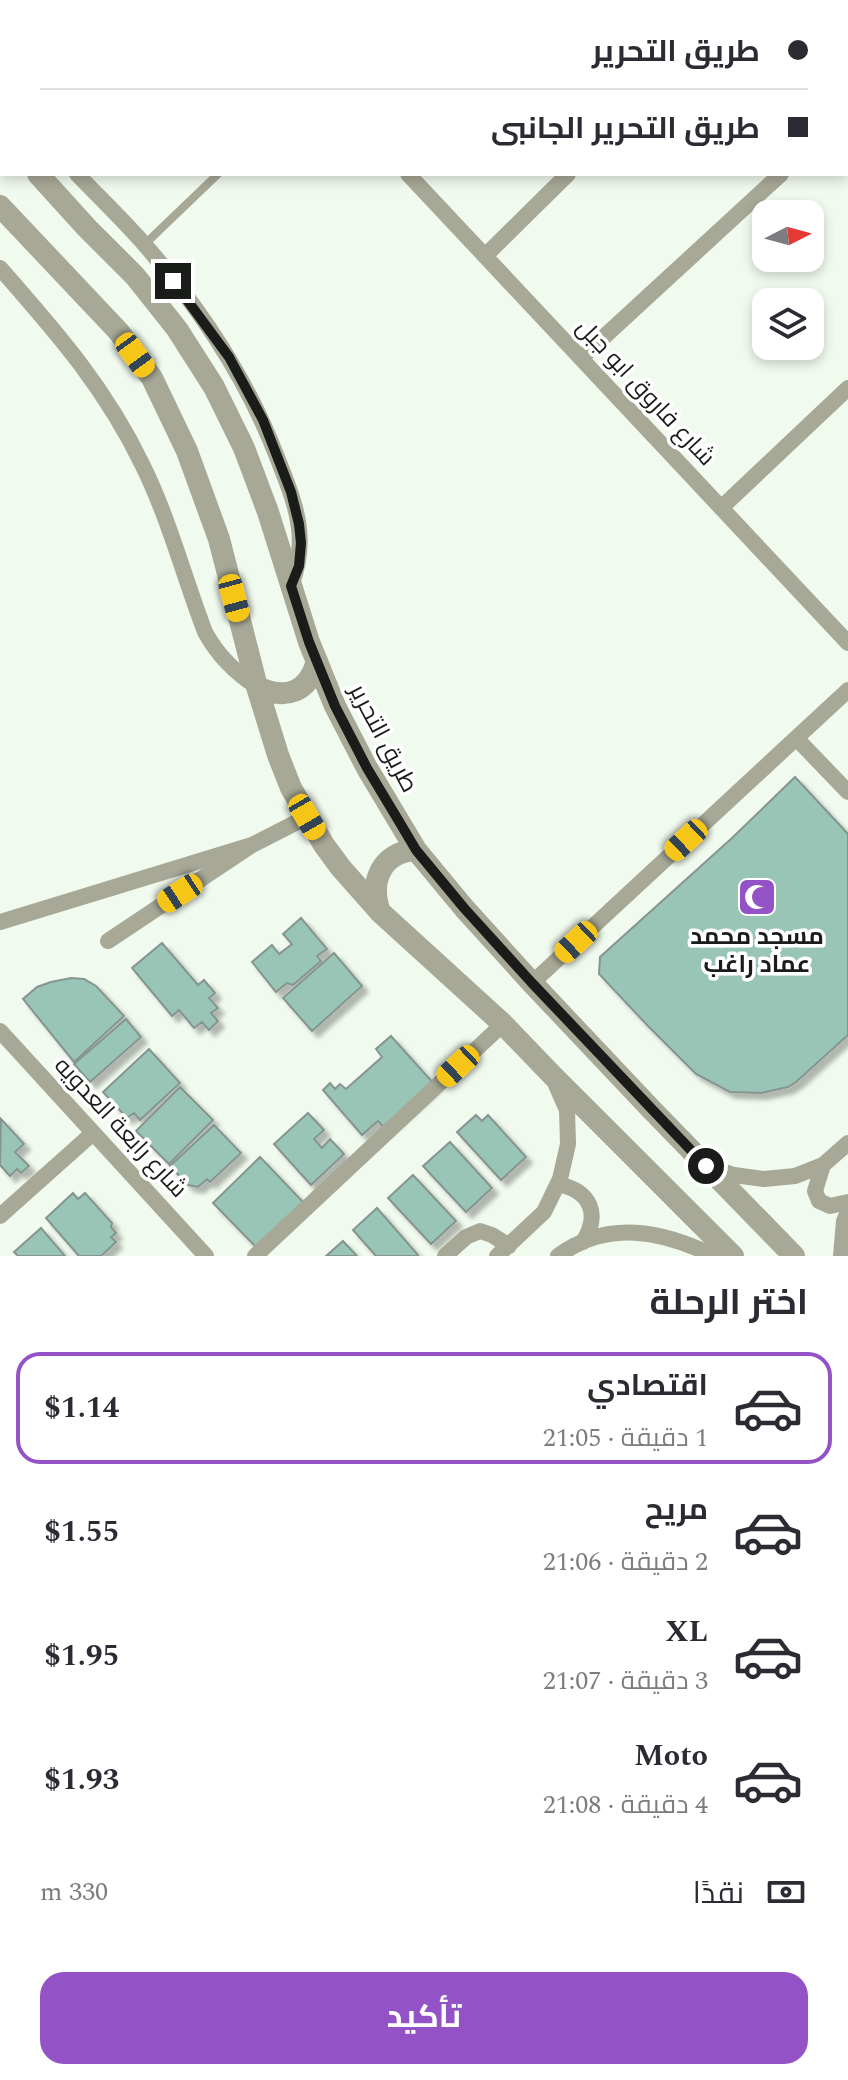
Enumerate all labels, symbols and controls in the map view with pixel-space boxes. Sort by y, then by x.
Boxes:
text: طريق التحرير [592,29,760,75]
text: طريق التحرير الجانبى [491,106,760,152]
north arrow [752,200,824,272]
map controls [752,200,824,360]
route end [155,263,191,299]
button: layers [752,288,824,360]
street label: شارع فاروق ابو جبل [567,311,723,474]
car [111,329,159,381]
car [216,572,252,624]
street label: طريق التحرير [339,676,427,799]
car [285,790,329,844]
car [660,815,712,865]
car [153,870,207,916]
mosque icon: مسجد محمد عماد راغب [736,876,778,918]
car [550,917,602,967]
place label: مسجد محمد عماد راغب [690,919,824,983]
car [432,1041,484,1091]
street label: شارع رابعة العدويه [45,1049,195,1206]
route start [688,1148,724,1184]
text: اختر الرحلة [649,1276,808,1331]
text: اقتصادي [587,1363,708,1409]
icon: car [732,1372,804,1444]
text: $1.14 [44,1385,119,1431]
text: 1 دقيقة · 21:05 [543,1418,708,1458]
text: مريح [645,1487,708,1533]
icon: car [732,1496,804,1568]
text: $1.55 [44,1509,119,1555]
text: 2 دقيقة · 21:06 [543,1542,708,1582]
text: XL [665,1609,708,1655]
icon: car [732,1620,804,1692]
text: $1.95 [44,1633,119,1679]
text: 3 دقيقة · 21:07 [543,1661,708,1701]
text: Moto [634,1733,708,1779]
icon: car [732,1744,804,1816]
text: $1.93 [44,1757,119,1803]
text: 4 دقيقة · 21:08 [543,1785,708,1825]
icon: cash [764,1870,808,1914]
text: نقدًا [693,1871,744,1917]
text: 330 m [40,1872,108,1912]
button: تأكيد [40,1972,808,2064]

